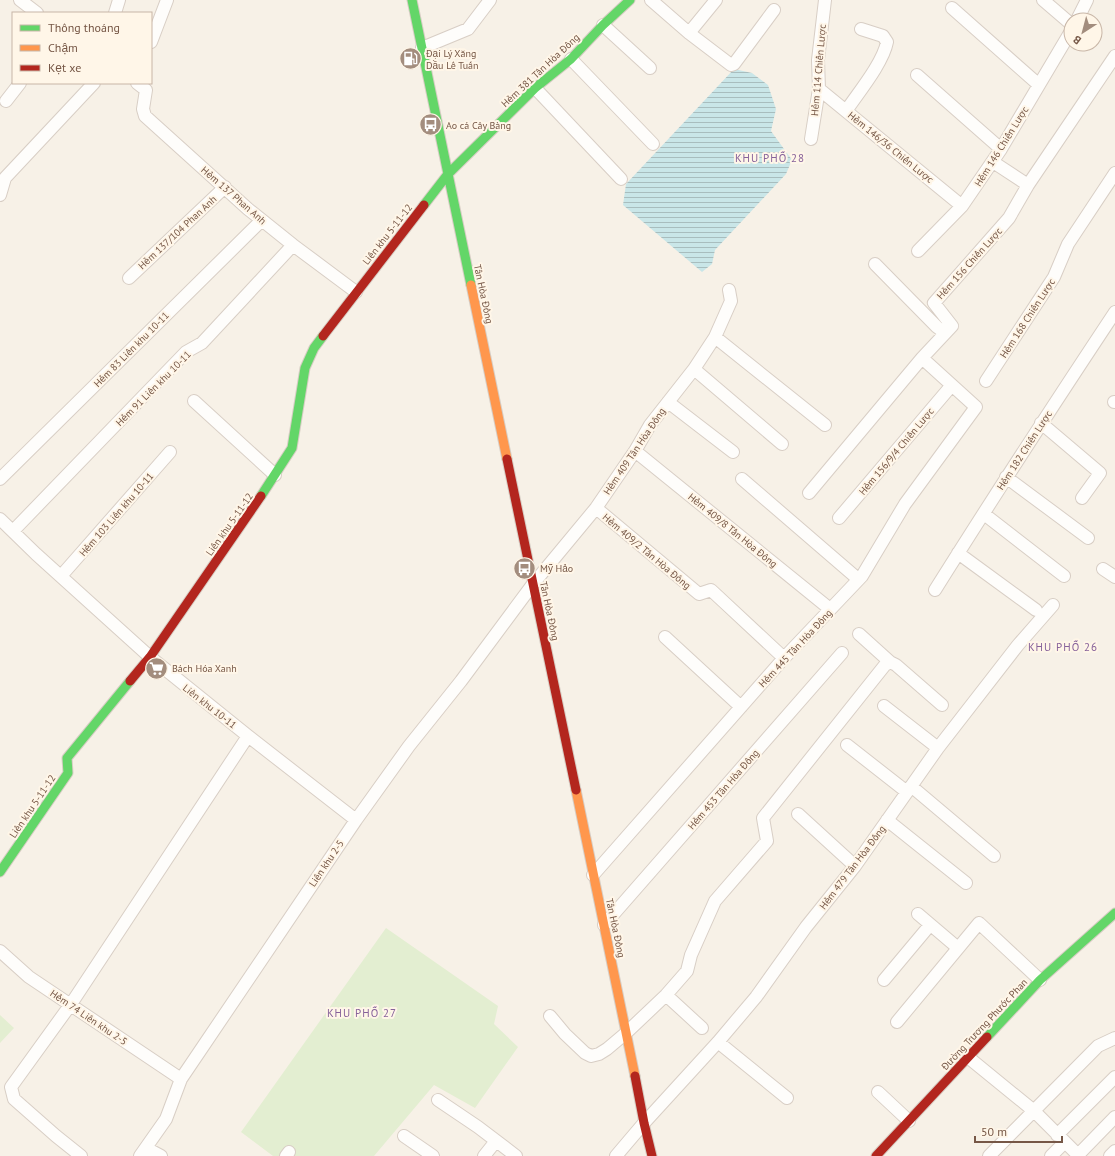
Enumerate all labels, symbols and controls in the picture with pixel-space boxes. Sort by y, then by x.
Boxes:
legend [12,12,152,84]
north arrow [1063,12,1103,52]
text: Thông thoáng [48,20,120,35]
street label: Hẻm 114 Chiến Lược [808,23,829,116]
street label: Hẻm 381 Tân Hòa Đông [499,31,582,110]
text: B [1070,32,1084,48]
text: Chậm [48,40,78,55]
fuel station icon: Đại Lý Xăng Dầu Lê Tuấn [397,46,423,72]
place label: Đại Lý Xăng Dầu Lê Tuấn [425,47,479,72]
text: Kẹt xe [48,60,81,75]
street label: Hẻm 146 Chiến Lược [972,103,1032,189]
street label: Hẻm 146/36 Chiến Lược [845,109,937,186]
bus stop icon: Ao cá Cây Bàng [418,112,444,138]
place label: Ao cá Cây Bàng [446,119,511,132]
district label: KHU PHỐ 28 [735,151,805,165]
street label: Hẻm 137 Phan Anh [198,164,269,227]
street label: Hẻm 137/104 Phan Anh [135,193,219,272]
street label: Liên khu 5-11-12 [360,201,415,267]
street label: Hẻm 156 Chiến Lược [934,224,1005,302]
street label: Tân Hòa Đông [471,263,496,325]
street label: Hẻm 168 Chiến Lược [997,276,1058,360]
street label: Hẻm 83 Liên khu 10-11 [91,309,172,390]
street label: Hẻm 91 Liên khu 10-11 [113,348,194,429]
street label: Hẻm 409 Tân Hòa Đông [600,405,668,497]
street label: Hẻm 156/9/4 Chiến Lược [856,405,937,498]
street label: Hẻm 182 Chiến Lược [994,408,1055,492]
street label: Hẻm 103 Liên khu 10-11 [76,470,156,559]
street label: Liên khu 5-11-12 [203,490,256,558]
street label: Hẻm 409/8 Tân Hòa Đông [685,490,780,570]
street label: Hẻm 409/2 Tân Hòa Đông [600,511,693,592]
bus stop icon: Mỹ Hảo [512,555,538,581]
place label: Mỹ Hảo [540,562,573,575]
street label: Tân Hòa Đông [537,580,562,642]
street label: Hẻm 445 Tân Hòa Đông [756,607,835,690]
district label: KHU PHỐ 26 [1028,640,1098,654]
supermarket icon: Bách Hóa Xanh [144,655,170,681]
place label: Bách Hóa Xanh [172,662,237,675]
street label: Liên khu 10-11 [180,681,239,731]
street label: Hẻm 453 Tân Hòa Đông [685,747,762,832]
street label: Liên khu 5-11-12 [6,772,58,841]
street label: Hẻm 479 Tân Hòa Đông [816,823,888,912]
street label: Liên khu 2-5 [306,837,347,889]
street label: Tân Hòa Đông [603,897,628,959]
street label: Đường Trương Phước Phan [938,976,1030,1074]
street label: Hẻm 74 Liên khu 2-5 [48,987,130,1048]
district label: KHU PHỐ 27 [327,1006,397,1020]
scale bar [975,1118,1062,1144]
text: 50 m [981,1124,1007,1139]

